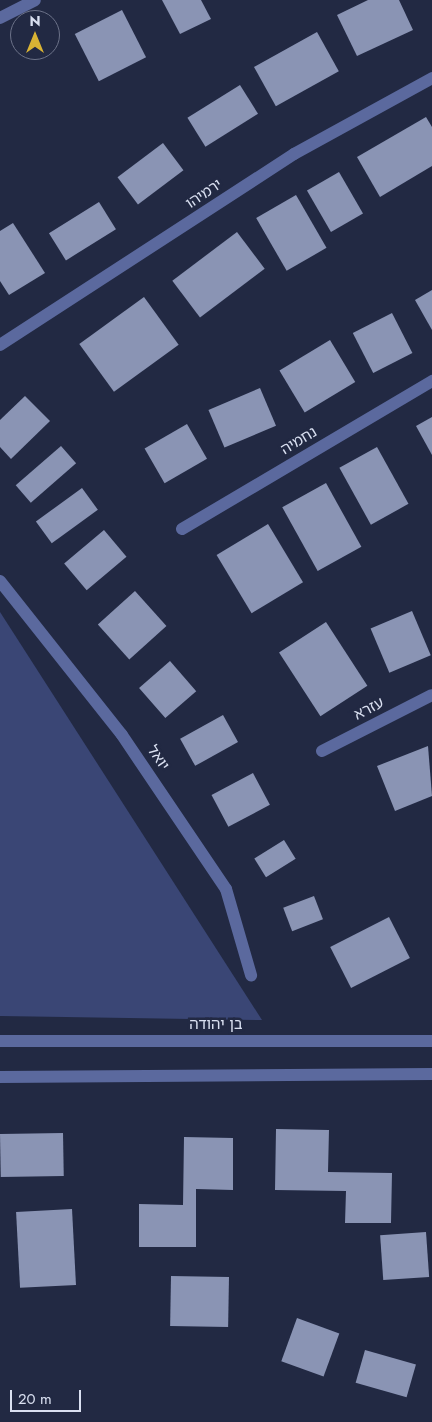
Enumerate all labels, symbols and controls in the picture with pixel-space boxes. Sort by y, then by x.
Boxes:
north arrow [10,10,60,60]
text: N [29,11,41,31]
street label: ירמיהו [182,175,226,213]
street label: נחמיה [278,423,320,459]
street label: עזרא [351,694,387,724]
street label: יואל [143,742,173,774]
street label: בן יהודה [189,1016,243,1034]
scale bar [12,1380,84,1412]
text: 20 m [18,1388,52,1410]

